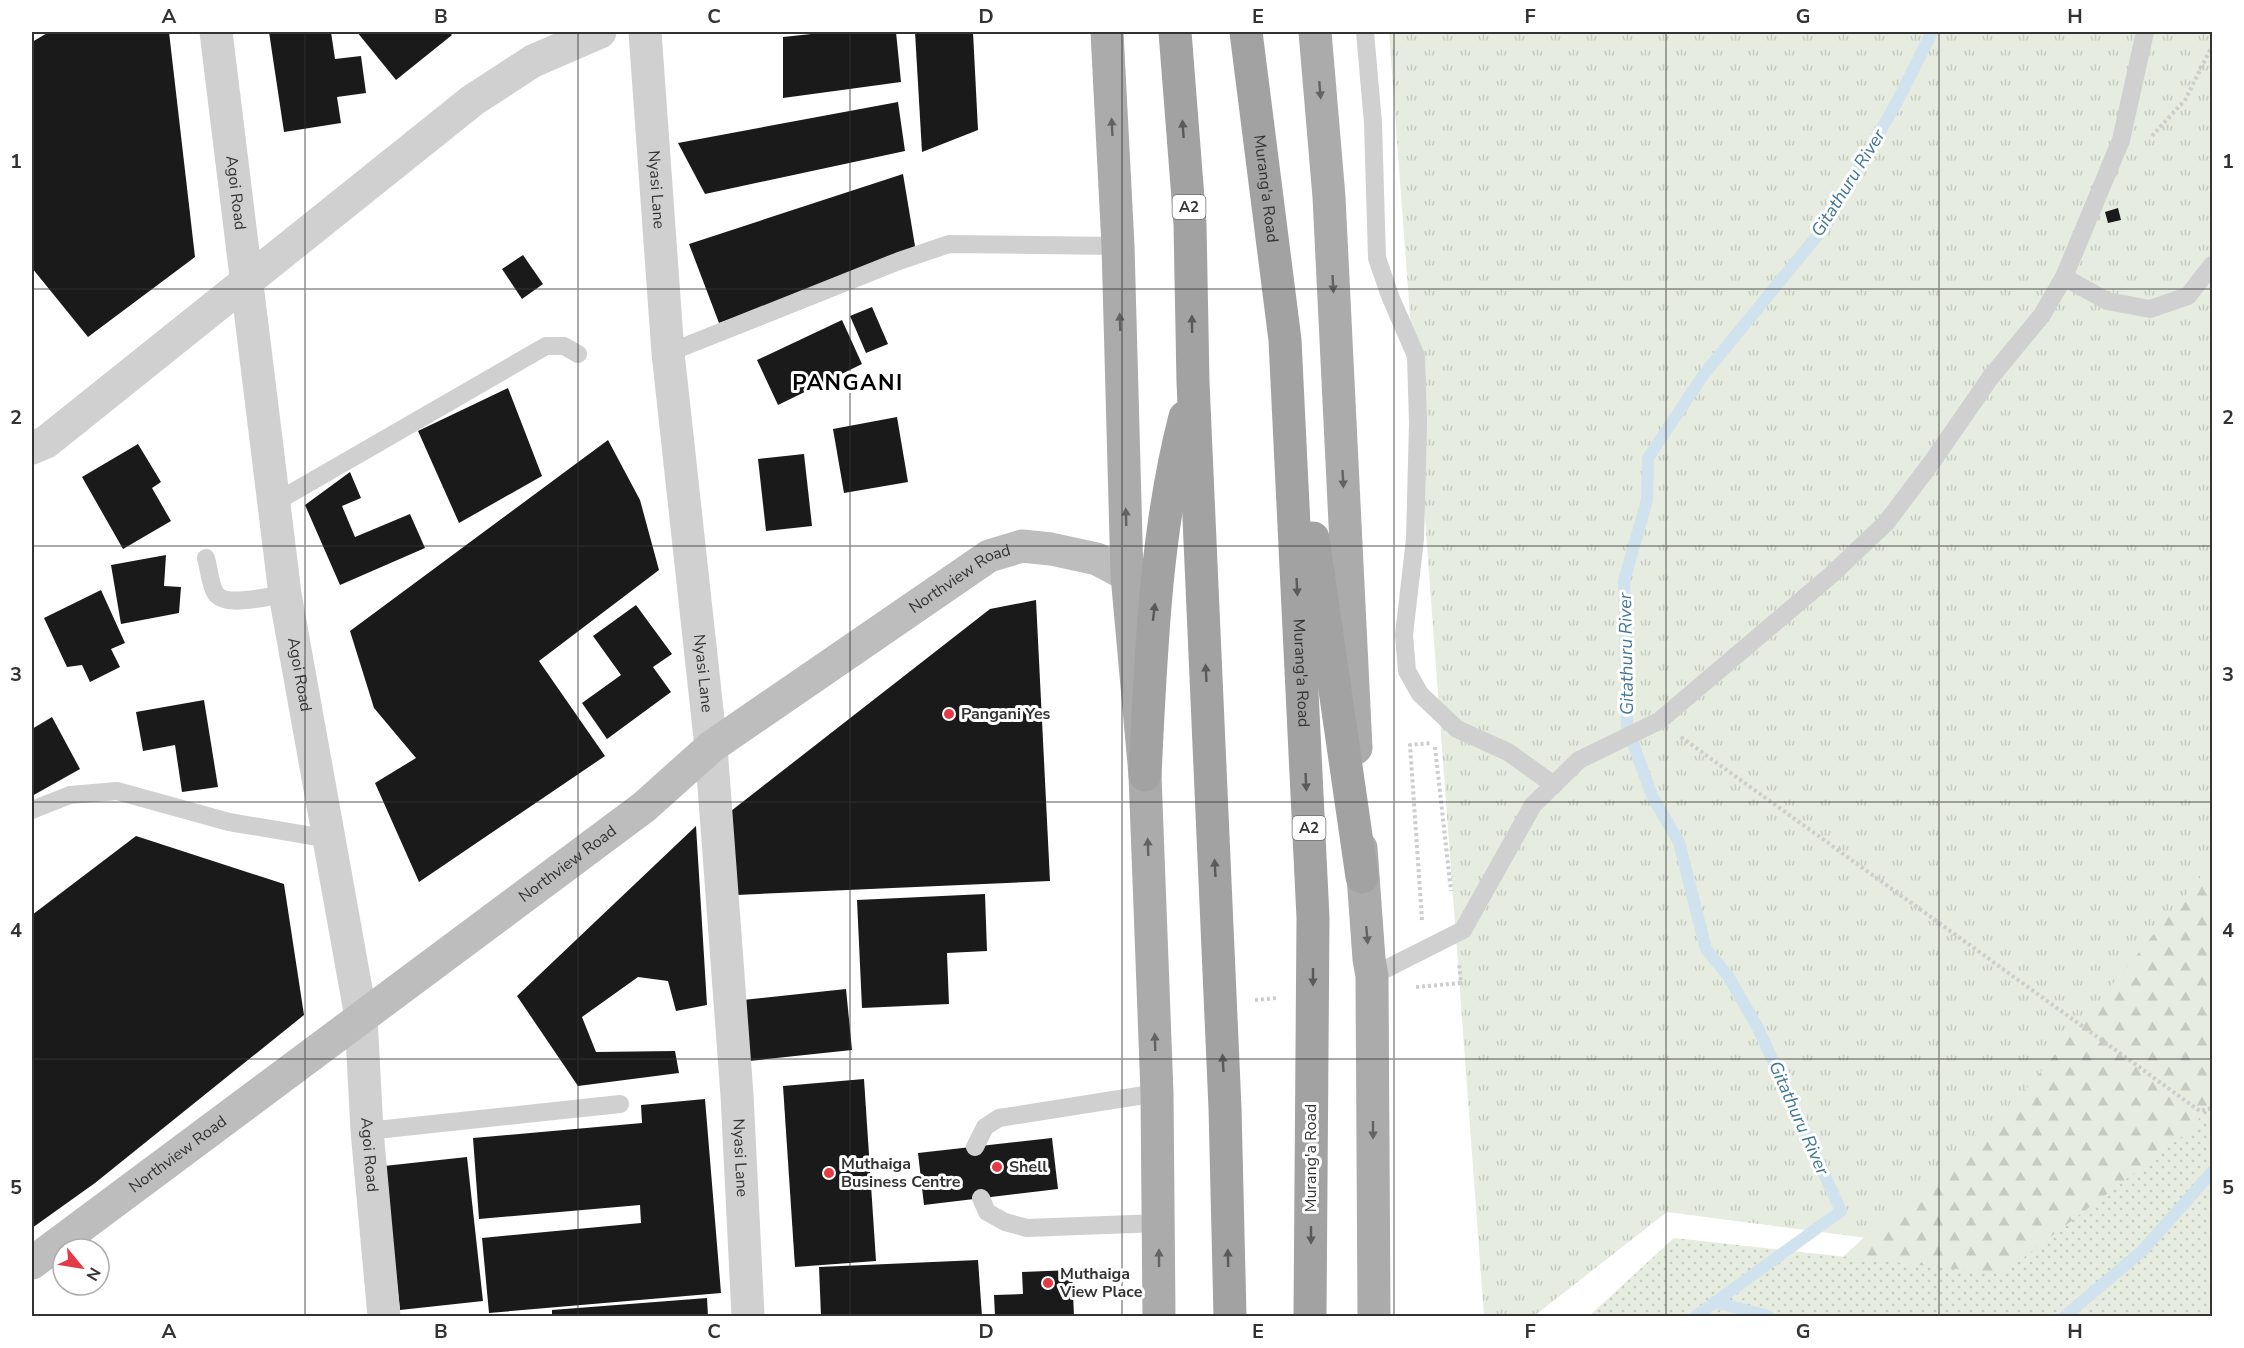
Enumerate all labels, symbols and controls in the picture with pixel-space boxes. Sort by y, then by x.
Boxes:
text: A [162,3,177,30]
text: B [434,3,448,30]
text: C [707,3,721,30]
text: D [978,3,994,30]
text: E [1252,3,1264,30]
text: F [1524,3,1536,30]
text: G [1796,3,1810,30]
text: H [2067,3,2083,30]
one-way arrow [1315,80,1325,99]
one-way arrow [1108,117,1117,136]
one-way arrow [1178,119,1188,138]
water label: Gitathuru River [1805,124,1891,241]
street label: Murang'a Road [1248,133,1284,244]
text: 1 [10,148,22,175]
text: 1 [2222,148,2234,175]
street label: Nyasi Lane [643,150,670,230]
street label: Agoi Road [220,154,251,231]
road number: A2 [1172,195,1206,219]
one-way arrow [1329,275,1338,294]
one-way arrow [1116,312,1125,331]
one-way arrow [1187,314,1197,333]
district label: PANGANI [792,368,904,398]
text: 2 [10,404,22,431]
text: 2 [2222,404,2234,431]
one-way arrow [1338,470,1347,489]
one-way arrow [1121,507,1130,526]
street label: Northview Road [905,539,1013,619]
one-way arrow [1292,578,1301,597]
water label: Gitathuru River [1613,592,1639,715]
one-way arrow [1150,602,1159,621]
street label: Murang'a Road [1288,618,1315,728]
street label: Nyasi Lane [688,633,718,714]
street label: Agoi Road [282,636,317,713]
text: 3 [10,661,22,688]
text: 3 [2222,661,2234,688]
one-way arrow [1202,664,1211,683]
place label: Pangani Yes [961,703,1051,725]
marker: Pangani Yes [942,707,956,721]
one-way arrow [1302,772,1311,791]
road number: A2 [1292,816,1326,840]
street label: Northview Road [514,820,621,908]
one-way arrow [1143,838,1152,857]
one-way arrow [1210,859,1219,878]
text: 4 [10,917,22,944]
text: 4 [2222,917,2234,944]
one-way arrow [1362,926,1372,945]
one-way arrow [1308,967,1318,986]
one-way arrow [1150,1033,1160,1052]
one-way arrow [1219,1054,1228,1073]
water label: Gitathuru River [1763,1057,1835,1179]
street label: Murang'a Road [1300,1104,1322,1212]
street label: Northview Road [125,1111,231,1198]
street label: Agoi Road [355,1117,384,1193]
street label: Nyasi Lane [727,1118,753,1198]
one-way arrow [1368,1120,1378,1139]
place label: Muthaiga Business Centre [841,1153,961,1193]
place label: Shell [1009,1156,1047,1178]
marker: Shell [990,1160,1004,1174]
marker: Muthaiga Business Centre [822,1166,836,1180]
text: 5 [10,1174,22,1201]
text: 5 [2222,1174,2234,1201]
one-way arrow [1306,1225,1316,1244]
north arrow [51,1237,111,1297]
one-way arrow [1154,1249,1164,1268]
one-way arrow [1224,1249,1233,1268]
text: N [81,1263,106,1285]
place label: Muthaiga View Place [1059,1263,1143,1303]
marker: Muthaiga View Place [1041,1276,1055,1290]
text: A [162,1318,177,1345]
text: B [434,1318,448,1345]
text: C [707,1318,721,1345]
text: D [978,1318,994,1345]
text: E [1252,1318,1264,1345]
text: F [1524,1318,1536,1345]
text: G [1796,1318,1810,1345]
text: H [2067,1318,2083,1345]

